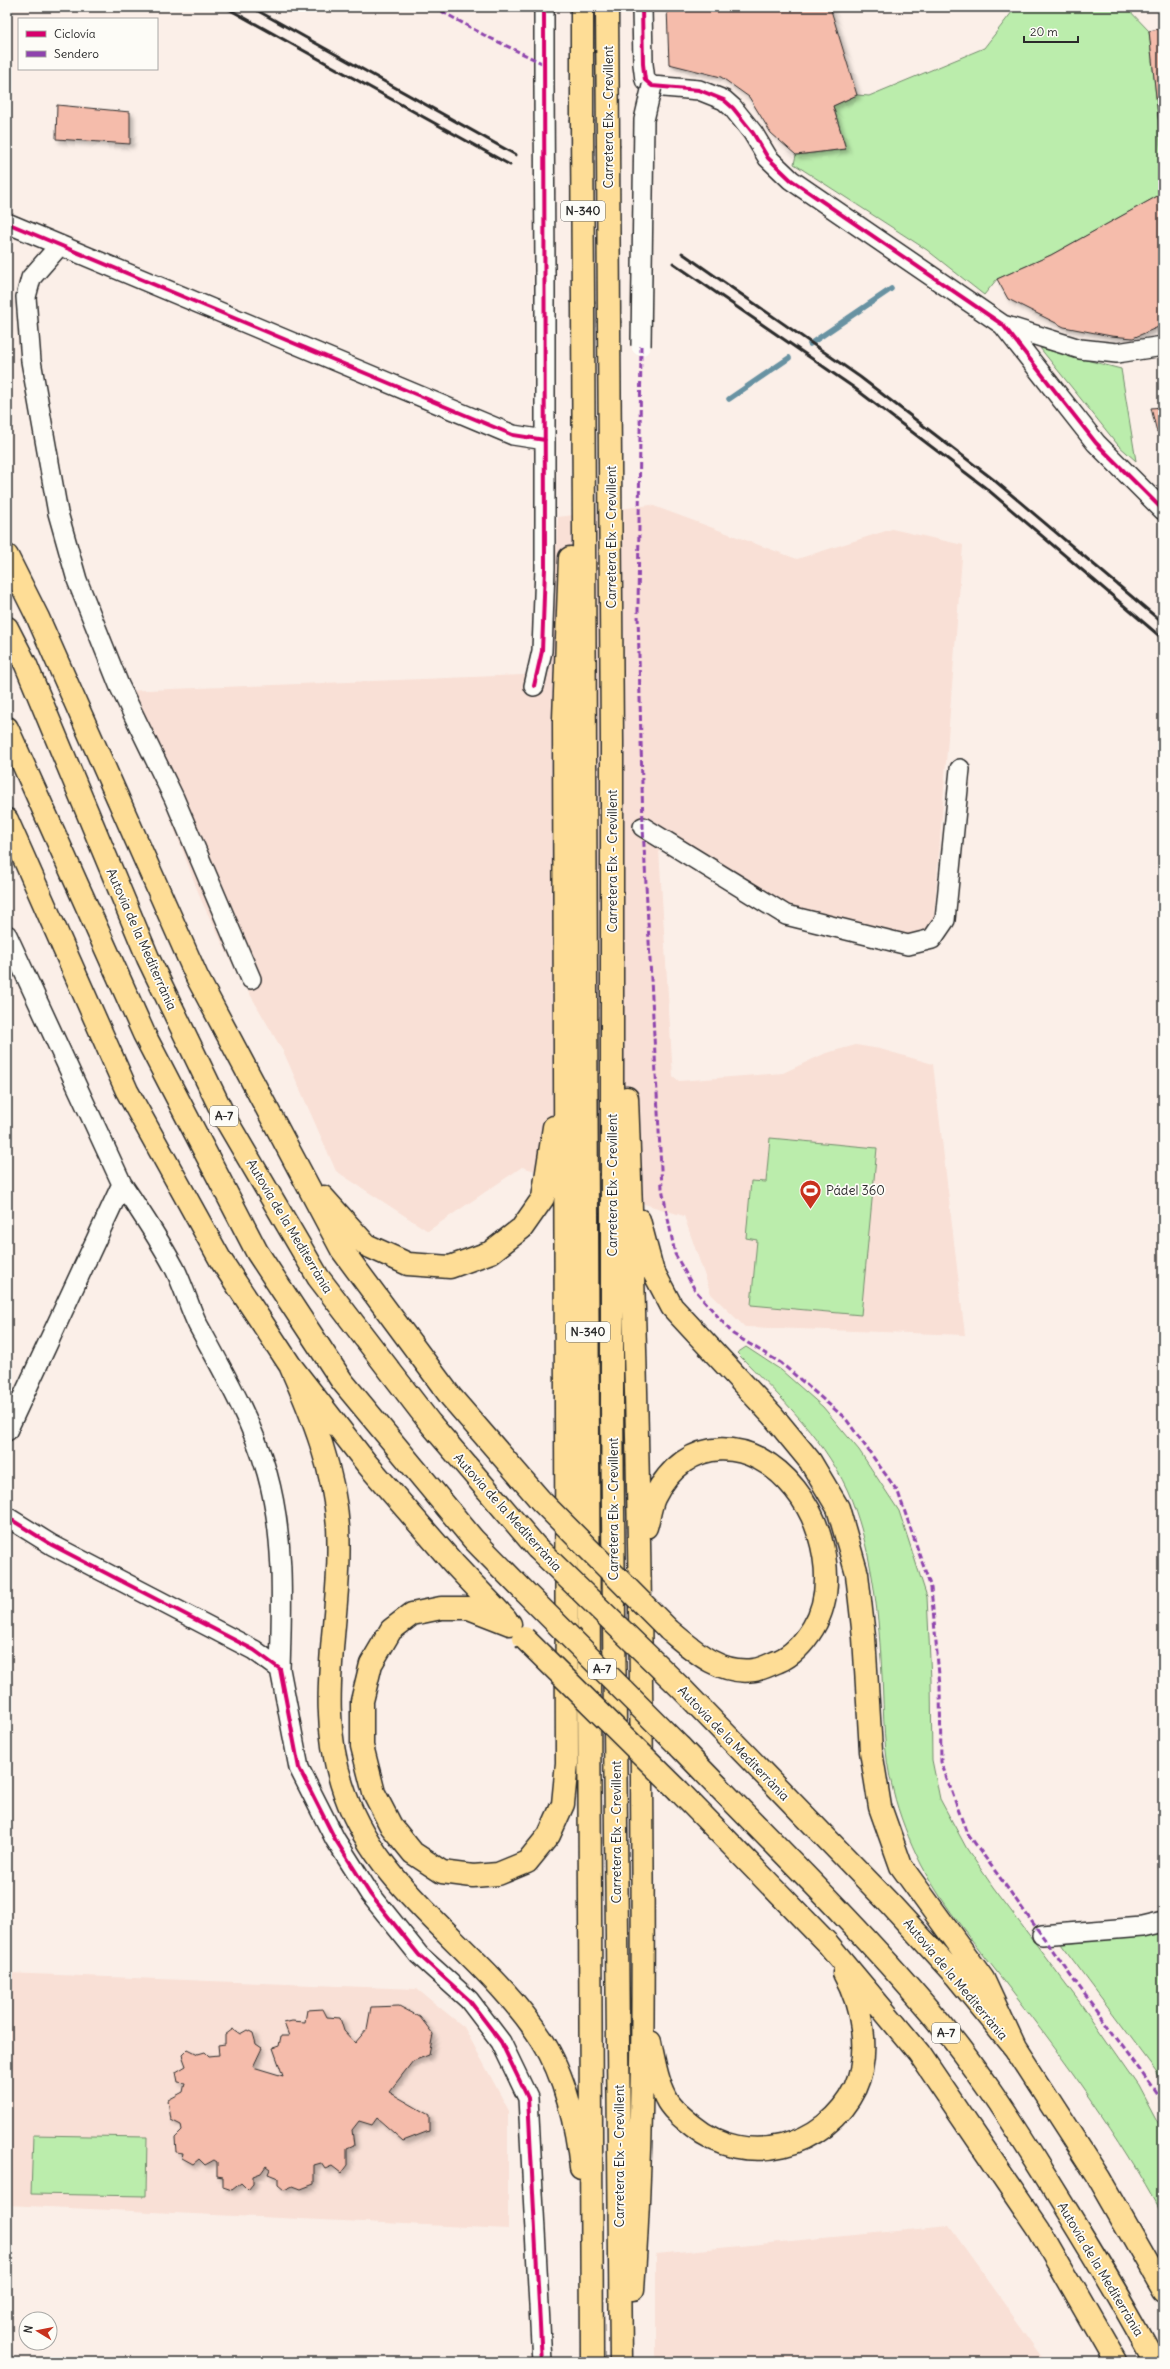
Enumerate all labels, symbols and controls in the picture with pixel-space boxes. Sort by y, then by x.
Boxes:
legend [18,18,158,70]
scale bar [1024,18,1078,44]
text: 20 m [1030,24,1058,39]
text: Ciclovía [54,26,96,41]
street label: Carretera Elx - Crevillent [600,45,617,188]
text: Sendero [54,46,99,61]
road number: N-340 [561,201,605,221]
street label: Carretera Elx - Crevillent [603,465,620,608]
street label: Carretera Elx - Crevillent [604,789,621,932]
street label: Autovia de la Mediterrània [103,866,181,1013]
road number: A-7 [210,1106,238,1126]
street label: Carretera Elx - Crevillent [604,1113,621,1256]
street label: Autovia de la Mediterrània [243,1156,336,1296]
sports icon: Pádel 360 [797,1177,823,1210]
place label: Pádel 360 [826,1182,885,1199]
road number: N-340 [566,1322,610,1342]
street label: Carretera Elx - Crevillent [605,1437,622,1580]
street label: Autovia de la Mediterrània [450,1450,565,1575]
road number: A-7 [588,1659,616,1679]
street label: Autovia de la Mediterrània [674,1682,793,1804]
street label: Carretera Elx - Crevillent [608,1760,625,1903]
street label: Autovia de la Mediterrània [900,1915,1011,2044]
road number: A-7 [932,2023,960,2043]
street label: Carretera Elx - Crevillent [611,2084,628,2227]
street label: Autovia de la Mediterrània [1054,2199,1147,2339]
north arrow [18,2311,58,2351]
text: N [21,2324,36,2334]

